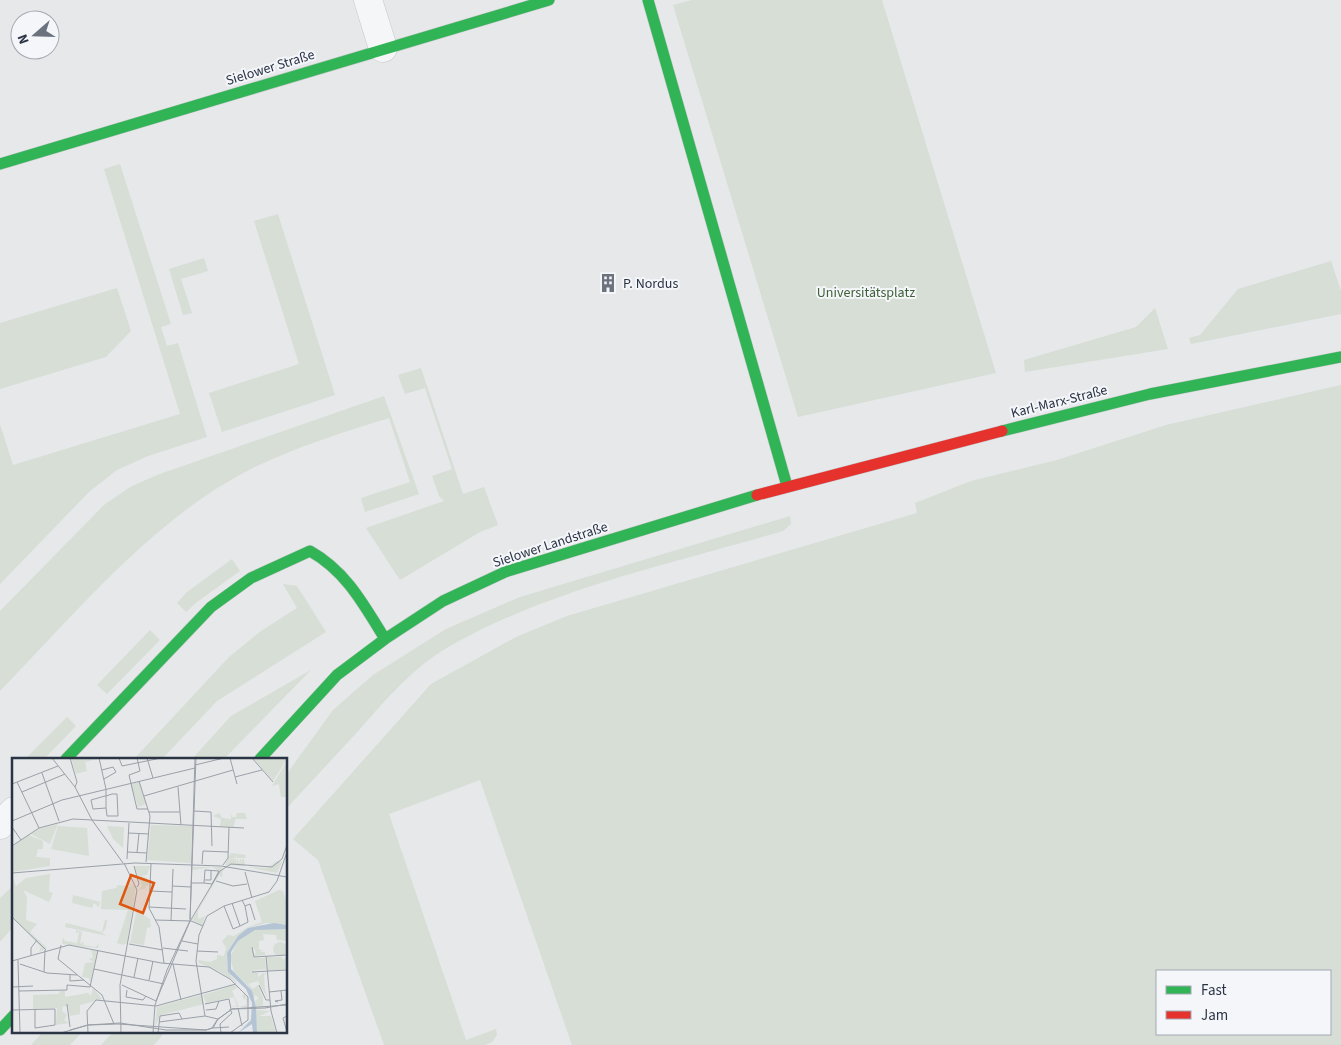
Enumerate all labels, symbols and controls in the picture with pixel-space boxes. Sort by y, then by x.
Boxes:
north arrow [10,10,60,60]
text: N [13,31,35,47]
street label: Sielower Straße [223,45,317,91]
building icon: P. Nordus [597,272,619,294]
place label: P. Nordus [623,274,678,294]
park label: Universitätsplatz [817,283,915,303]
street label: Karl-Marx-Straße [1009,380,1110,424]
street label: Sielower Landstraße [490,517,610,573]
inset map [12,758,288,1032]
legend [1156,970,1331,1035]
text: Fast [1201,980,1227,1001]
text: Jam [1201,1005,1228,1026]

